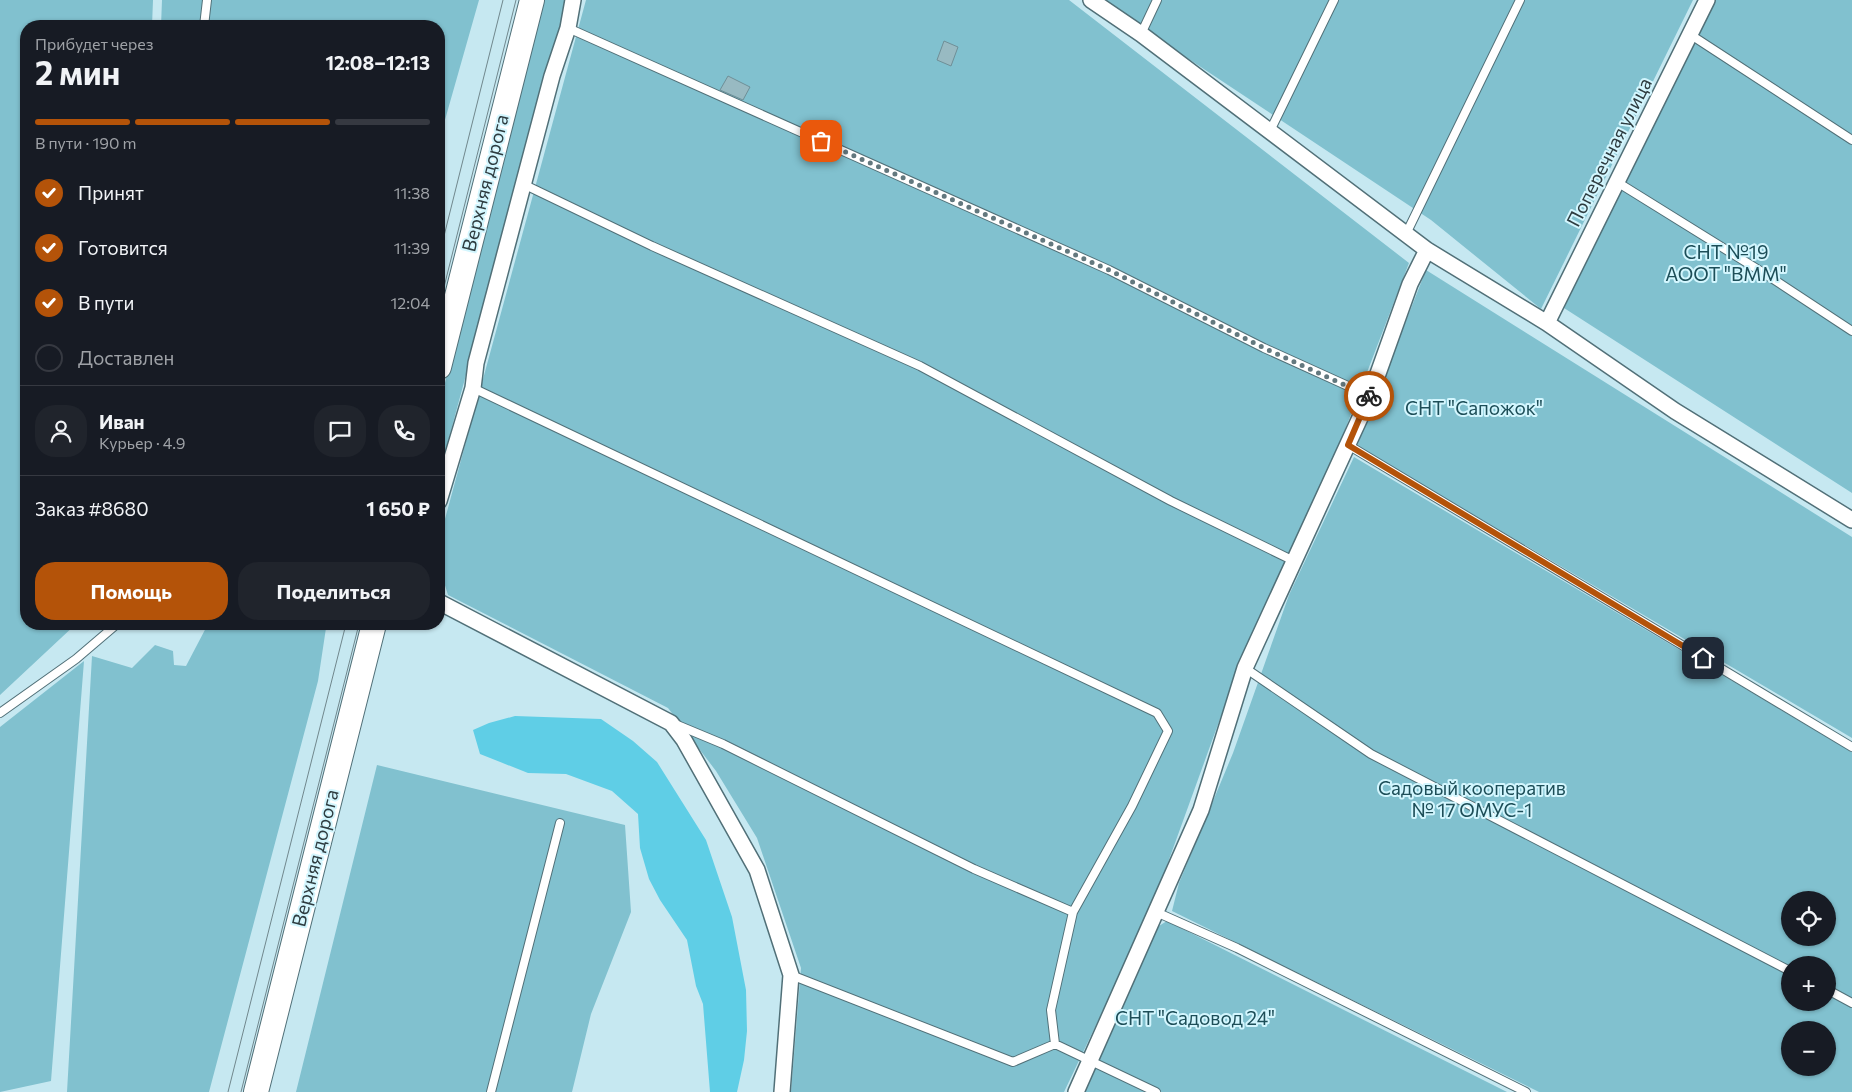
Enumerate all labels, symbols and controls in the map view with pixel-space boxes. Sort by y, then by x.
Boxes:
text: Прибудет через [35,34,154,53]
text: 12:08–12:13 [325,51,430,74]
text: 2 мин [35,52,120,92]
street label: Поперечная улица [1561,74,1656,230]
street label: Верхняя дорога [456,112,513,254]
pin [800,120,842,162]
icon: bag [807,127,835,155]
text: В пути · 190 m [35,133,136,152]
icon: check [35,179,63,207]
text: Принят [78,181,144,204]
text: 11:38 [394,183,430,202]
icon: check [35,234,63,262]
text: Готовится [78,236,168,259]
text: 11:39 [394,238,430,257]
park label: СНТ №19 АООТ "ВММ" [1665,240,1787,285]
icon: check [35,289,63,317]
text: В пути [78,291,134,314]
text: 12:04 [390,293,430,312]
text: Доставлен [78,346,174,369]
courier [1344,371,1394,421]
icon: bike [1355,382,1383,410]
park label: СНТ "Сапожок" [1405,396,1543,419]
button: person [35,405,87,457]
button: chat [314,405,366,457]
button: phone [378,405,430,457]
text: Иван [99,410,145,433]
text: Курьер · 4.9 [99,433,185,452]
text: Заказ #8680 [35,497,149,520]
text: 1 650 ₽ [366,497,430,520]
button: Помощь [35,562,228,620]
button: Поделиться [238,562,430,620]
pin [1682,637,1724,679]
icon: home [1689,644,1717,672]
park label: Садовый кооператив № 17 ОМУС-1 [1378,776,1566,821]
street label: Верхняя дорога [286,787,343,929]
map controls [1781,891,1836,1076]
button: locate [1781,891,1836,946]
button: + [1781,956,1836,1011]
park label: СНТ "Садовод 24" [1115,1006,1275,1029]
button: − [1781,1021,1836,1076]

